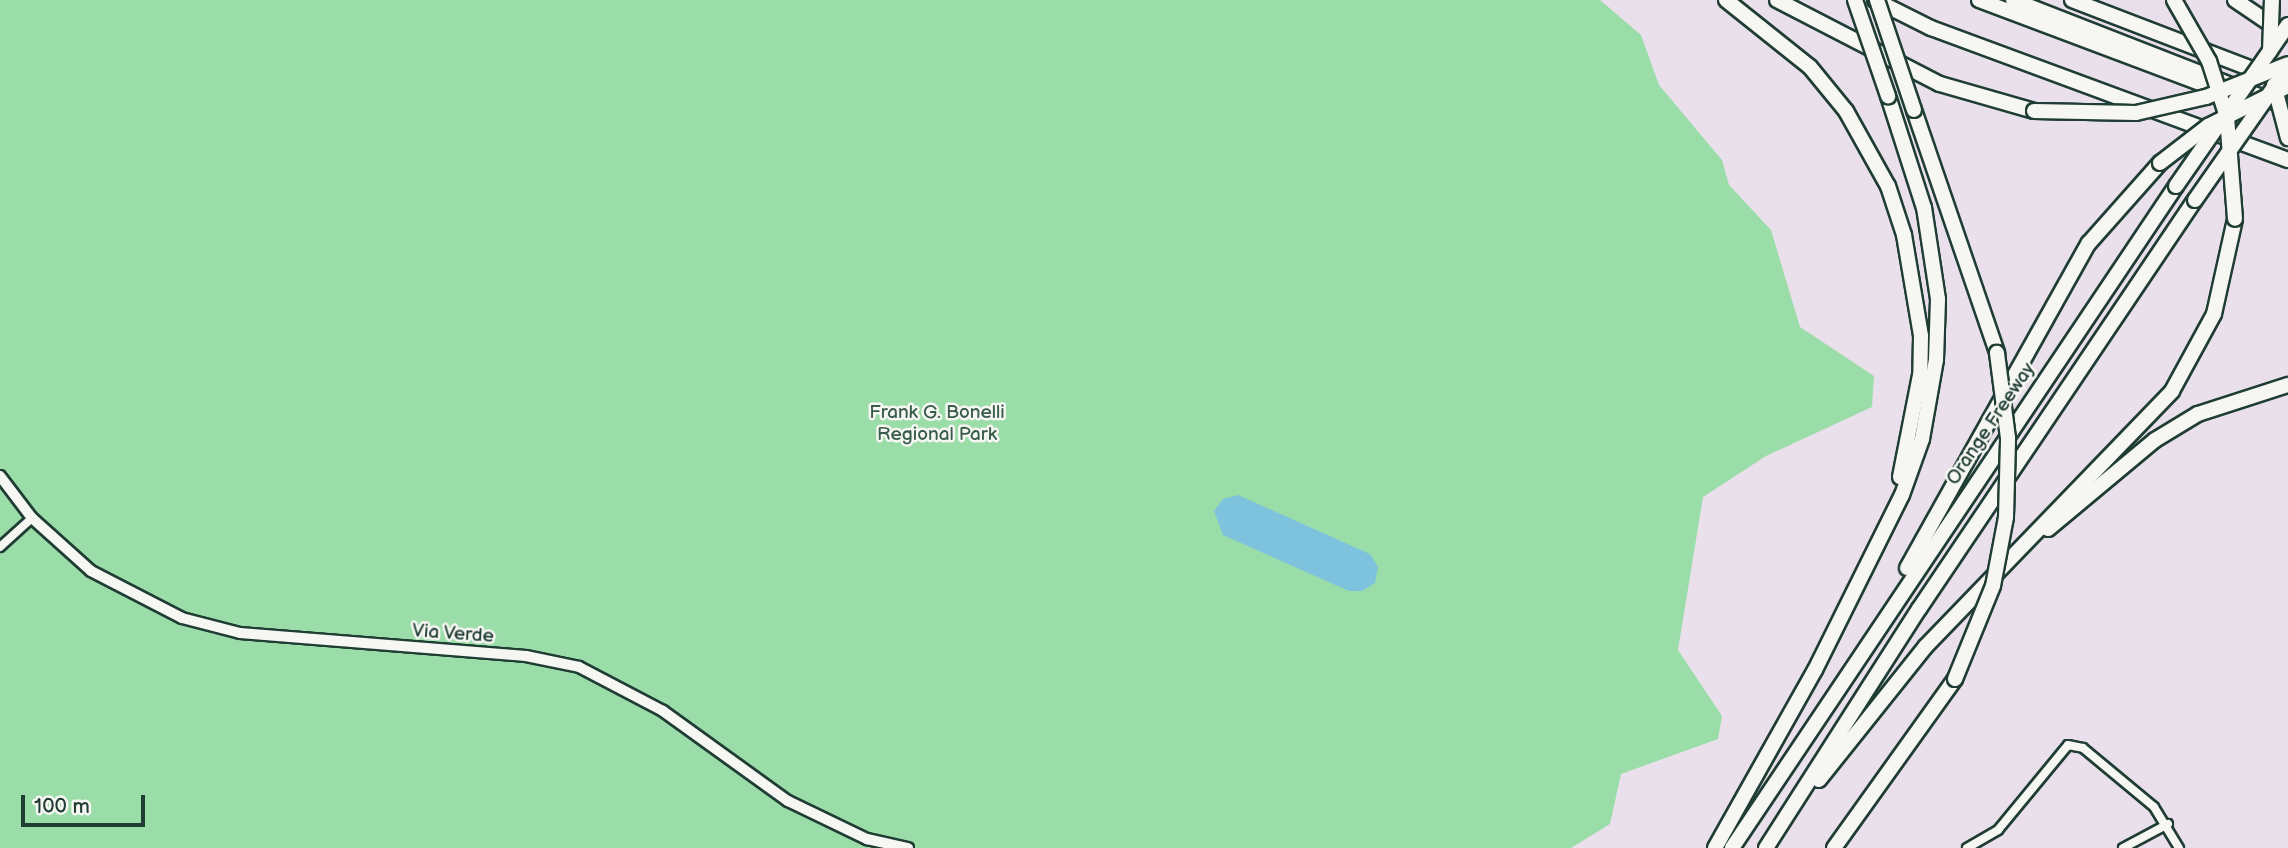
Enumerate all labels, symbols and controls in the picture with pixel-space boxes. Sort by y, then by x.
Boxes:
street label: Orange Freeway [1942,359,2040,489]
park label: Frank G. Bonelli Regional Park [869,402,1005,446]
street label: Via Verde [411,620,495,648]
scale bar [24,782,149,826]
text: 100 m [34,794,90,819]

